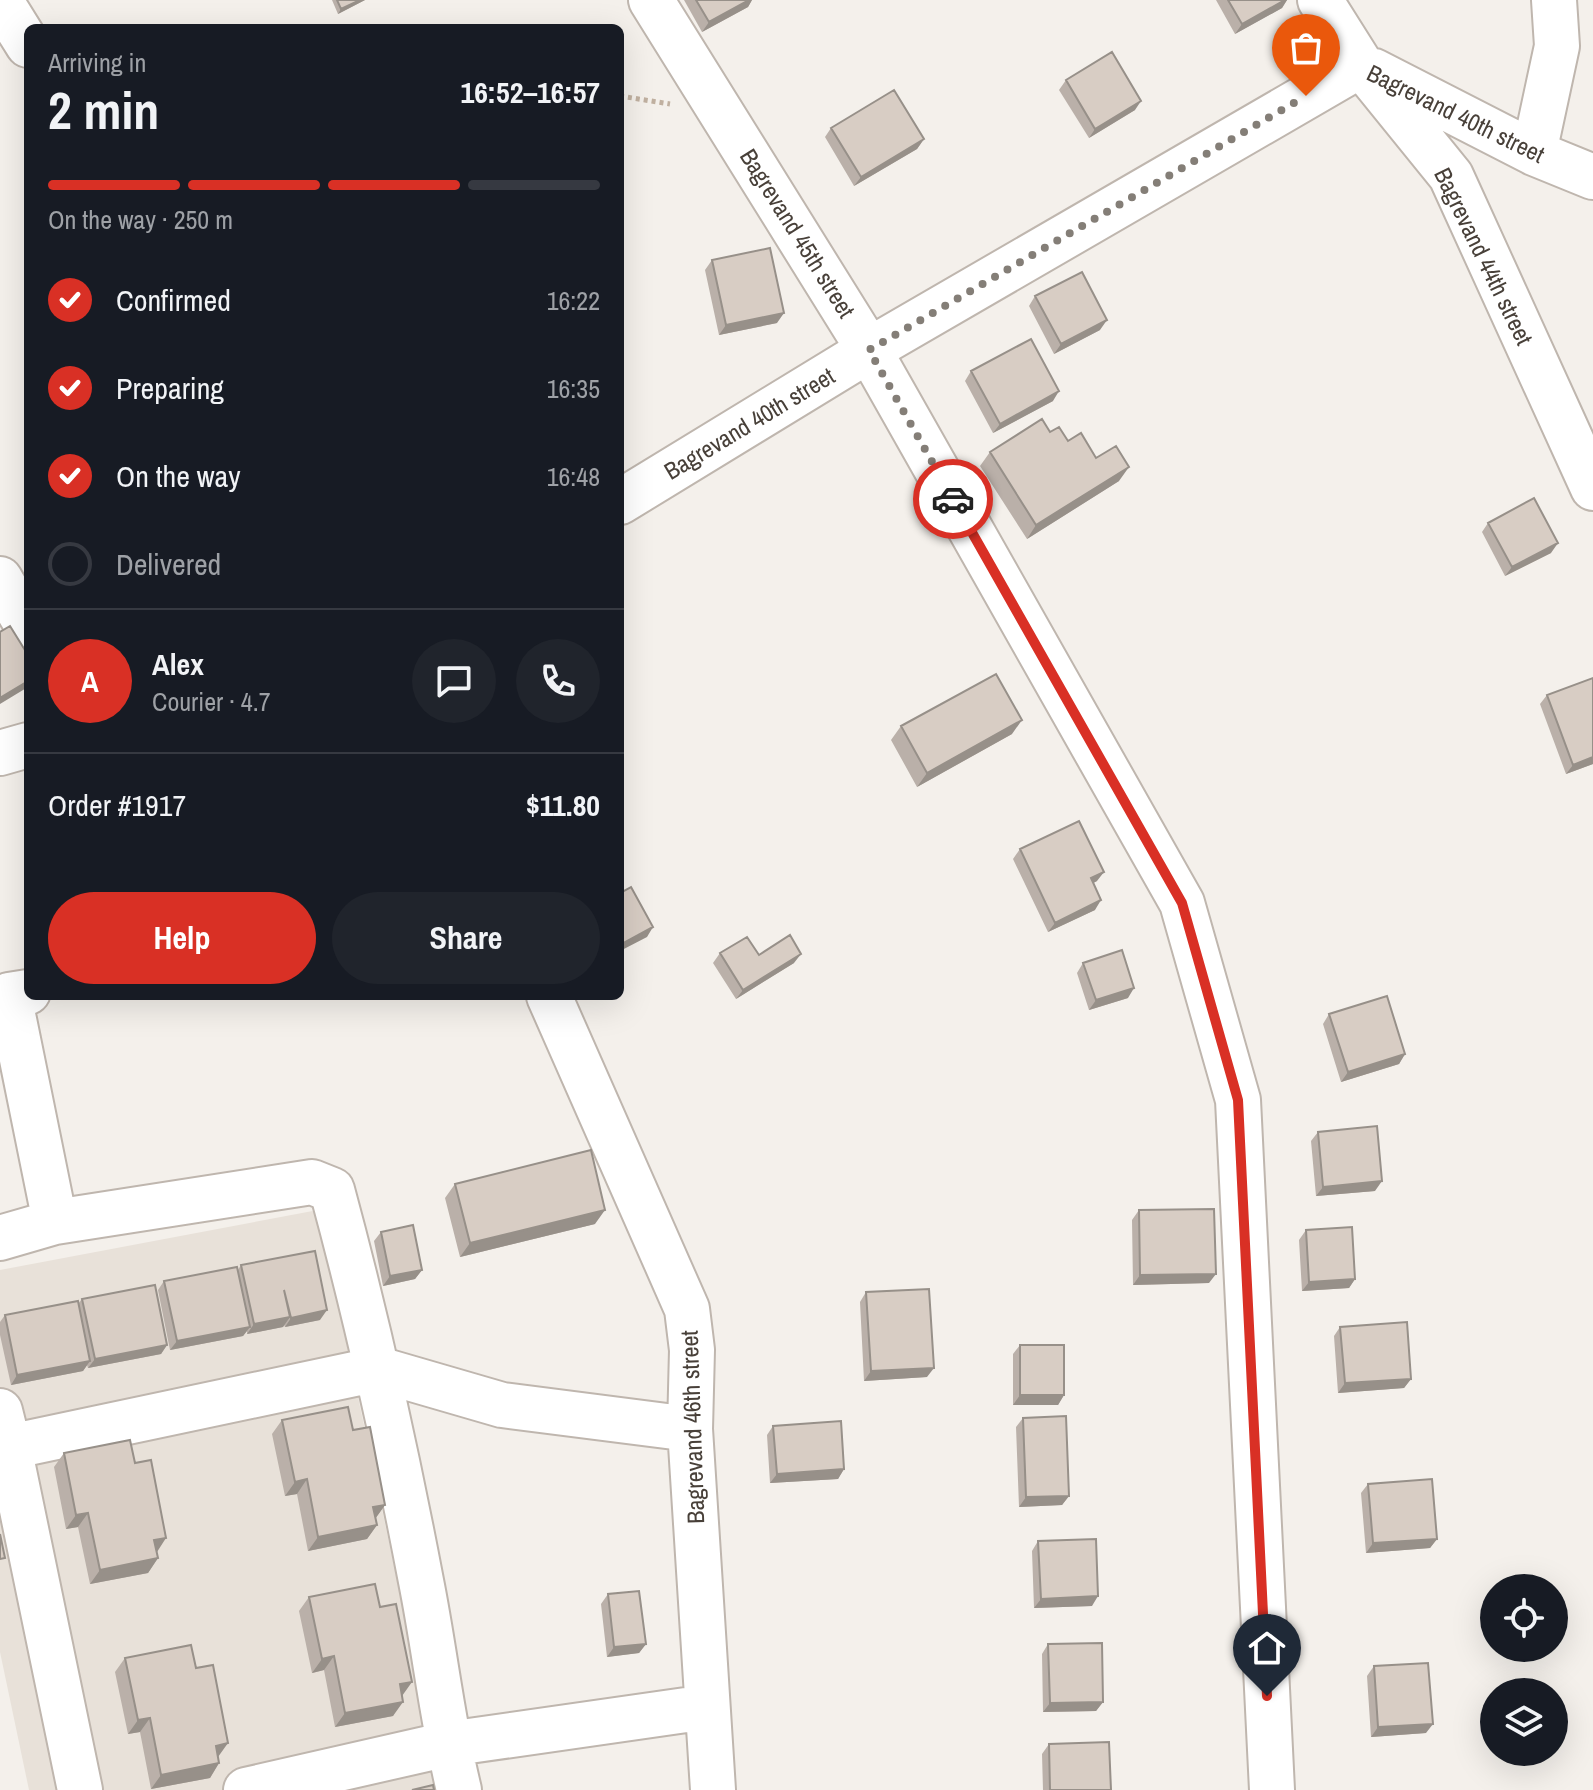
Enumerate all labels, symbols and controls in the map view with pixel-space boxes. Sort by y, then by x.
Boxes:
pin [1272,14.0,1340,96]
icon: bag [1284,26,1328,70]
text: Arriving in [48,45,146,80]
street label: Bagrevand 40th street [1362,56,1551,170]
text: 16:52–16:57 [461,72,600,112]
text: 2 min [48,75,159,145]
street label: Bagrevand 45th street [733,142,863,324]
street label: Bagrevand 44th street [1427,162,1541,351]
text: On the way · 250 m [48,202,233,237]
icon: check [48,278,92,322]
text: Confirmed [116,280,231,320]
text: 16:22 [547,283,600,318]
street label: Bagrevand 40th street [658,359,841,487]
icon: check [48,366,92,410]
text: Preparing [116,368,224,408]
text: 16:35 [547,371,600,406]
icon: check [48,454,92,498]
text: On the way [116,456,240,496]
text: 16:48 [547,459,600,494]
courier [913,459,993,539]
icon: car [931,477,975,521]
text: Delivered [116,544,221,584]
button: chat [412,639,496,723]
button: phone [516,639,600,723]
text: Alex [152,644,204,684]
text: A [81,661,99,701]
text: Courier · 4.7 [152,684,271,719]
text: Order #1917 [48,785,186,825]
text: $11.80 [526,785,600,825]
button: Help [48,892,316,984]
button: Share [332,892,600,984]
street label: Bagrevand 46th street [673,1329,711,1524]
map controls [1480,1574,1568,1766]
button: locate [1480,1574,1568,1662]
pin [1233,1614,1301,1696]
icon: home [1245,1626,1289,1670]
button: layers [1480,1678,1568,1766]

